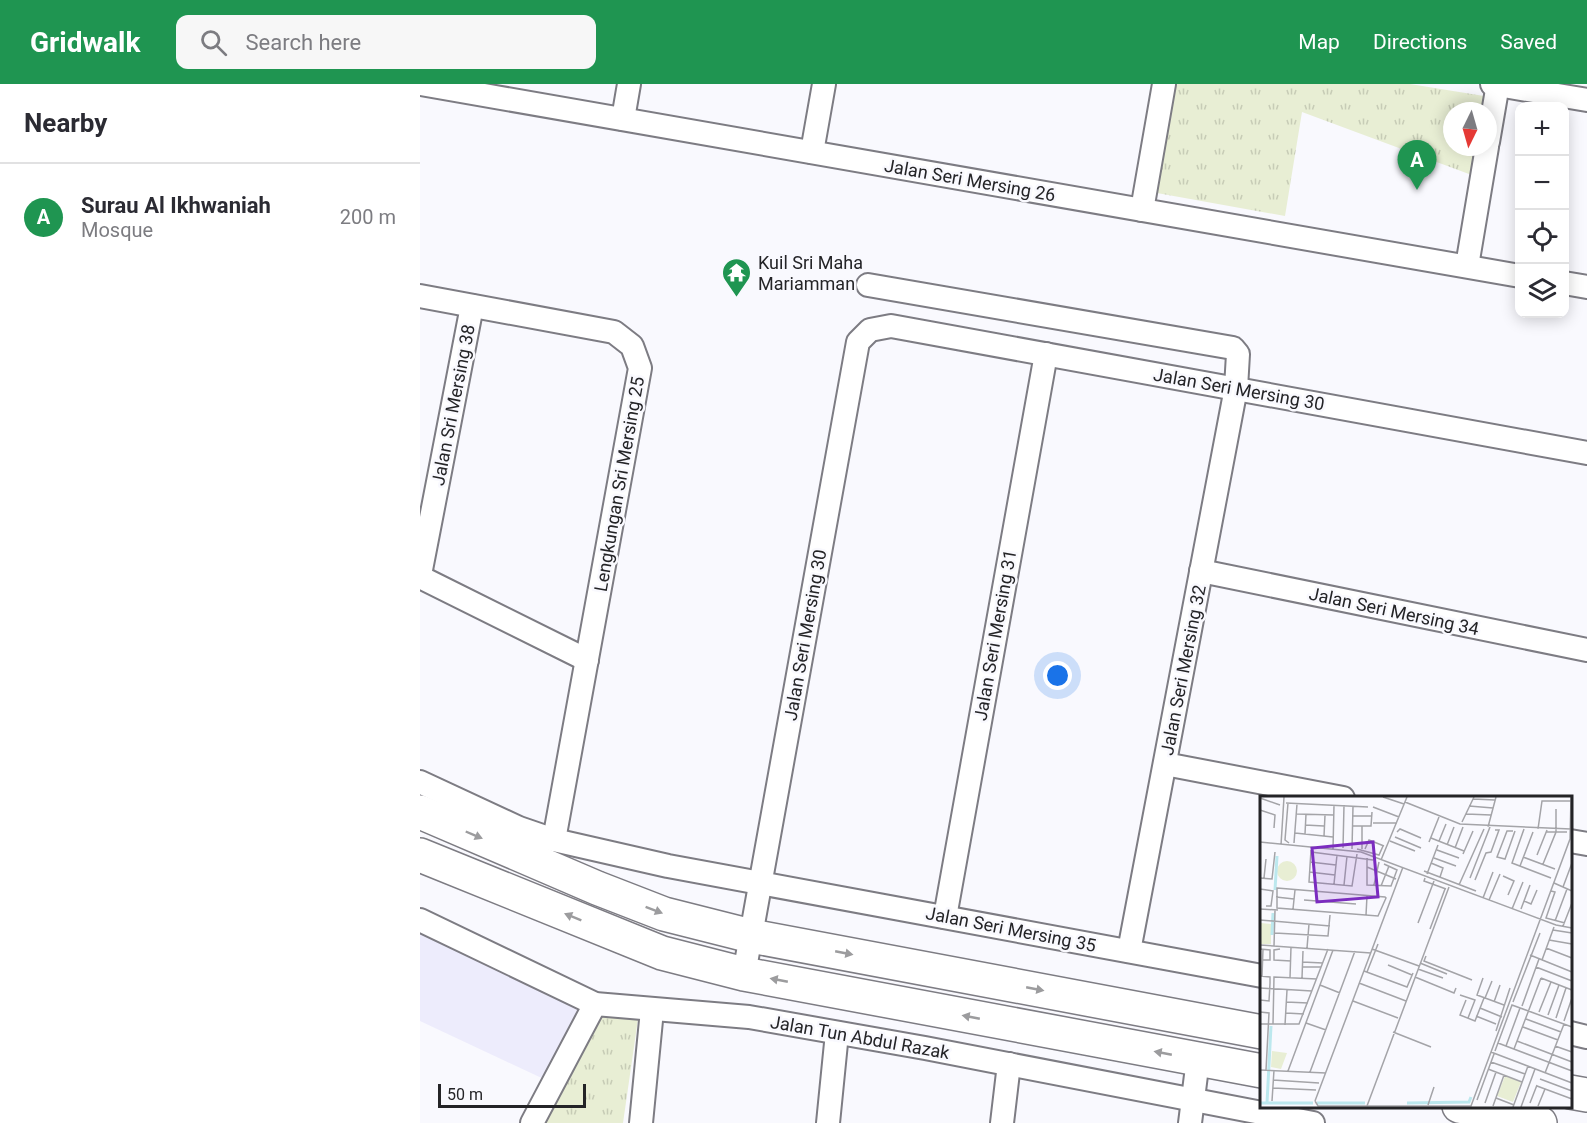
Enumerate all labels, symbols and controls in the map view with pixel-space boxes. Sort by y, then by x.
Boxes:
search box [176,15,596,69]
text: Gridwalk [30,26,140,59]
icon: search [197,26,230,59]
text: Search here [245,30,361,55]
text: Map [1298,30,1340,54]
text: Directions [1373,30,1467,54]
text: Saved [1500,30,1557,54]
north arrow [1443,102,1497,156]
map controls [1515,102,1569,318]
button: + [1515,102,1569,156]
text: Nearby [24,108,107,138]
pin: A [1398,141,1436,190]
street label: Jalan Seri Mersing 26 [883,155,1057,205]
button: − [1515,156,1569,210]
text: Surau Al Ikhwaniah [81,193,271,218]
text: A [37,205,50,229]
text: 200 m [340,205,396,229]
button: locate [1515,210,1569,264]
text: Mosque [81,218,153,242]
place label: Kuil Sri Maha Mariamman [758,252,863,294]
temple icon: Kuil Sri Maha Mariamman [721,256,753,298]
button: layers [1515,264,1569,318]
street label: Jalan Sri Mersing 38 [427,323,479,487]
street label: Jalan Seri Mersing 30 [1152,364,1326,414]
street label: Lengkungan Sri Mersing 25 [590,375,648,593]
street label: Jalan Seri Mersing 30 [780,548,830,722]
street label: Jalan Seri Mersing 31 [970,548,1020,722]
street label: Jalan Seri Mersing 32 [1156,583,1210,757]
street label: Jalan Seri Mersing 34 [1307,583,1481,639]
your location [1043,661,1072,690]
inset map [1260,796,1572,1108]
one-way arrow [465,830,483,840]
street label: Jalan Seri Mersing 35 [924,902,1098,956]
one-way arrow [645,906,663,915]
one-way arrow [564,912,582,922]
one-way arrow [834,949,853,958]
one-way arrow [770,976,789,985]
one-way arrow [1026,985,1045,994]
street label: Jalan Tun Abdul Razak [769,1011,952,1063]
one-way arrow [961,1012,980,1021]
one-way arrow [1153,1048,1172,1057]
scale bar [438,1081,586,1108]
text: 50 m [447,1085,483,1104]

